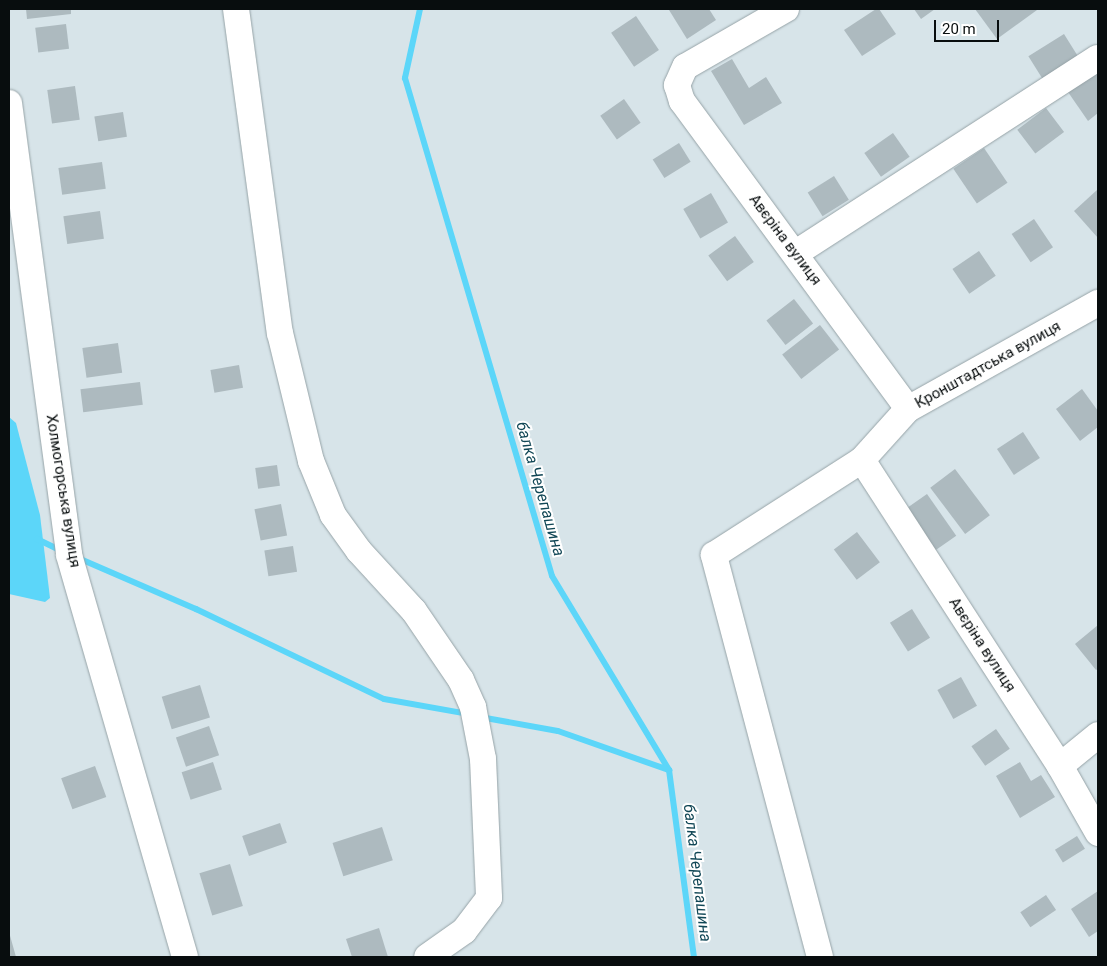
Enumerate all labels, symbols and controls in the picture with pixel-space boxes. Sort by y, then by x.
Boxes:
scale bar [937,10,1002,42]
text: 20 m [942,20,976,38]
street label: Авєріна вулиця [745,191,825,289]
street label: Кронштадтська вулиця [912,317,1064,413]
street label: Холмогорська вулиця [42,413,84,569]
water label: балка Черепашина [512,420,568,558]
street label: Авєріна вулиця [945,594,1019,696]
water label: балка Черепашина [679,803,715,943]

